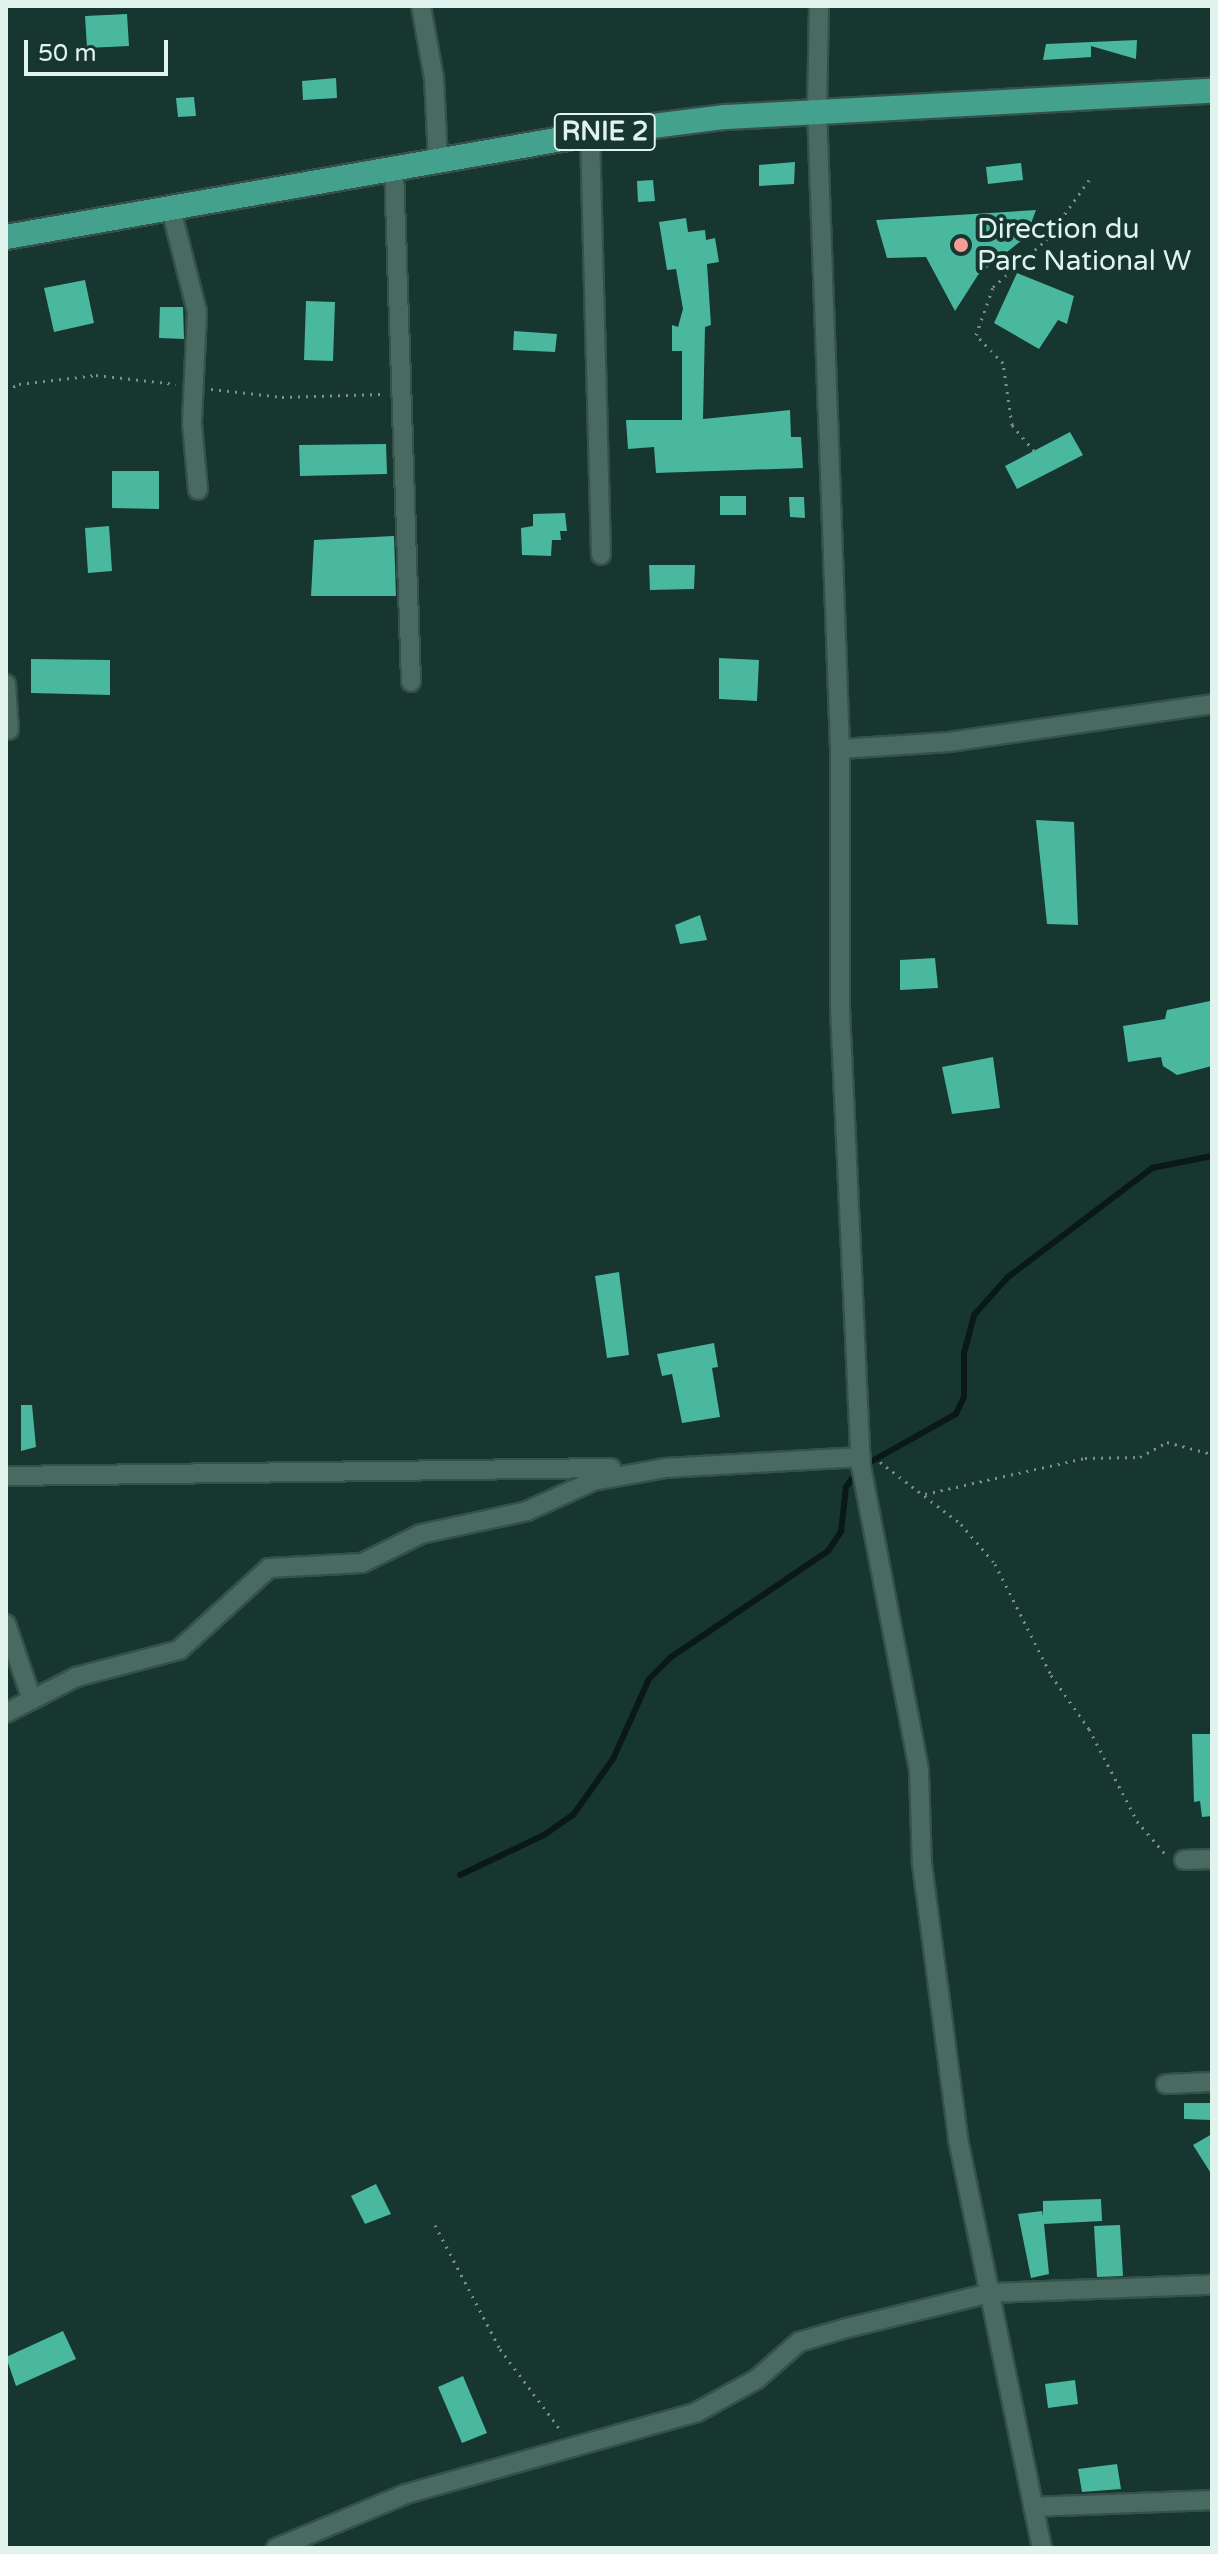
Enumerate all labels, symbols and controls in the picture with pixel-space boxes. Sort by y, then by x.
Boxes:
scale bar [28,24,172,74]
text: 50 m [38,39,96,68]
road number: RNIE 2 [553,110,657,154]
place label: Direction du Parc National W [977,212,1191,278]
marker: Direction du Parc National W [952,236,970,254]

